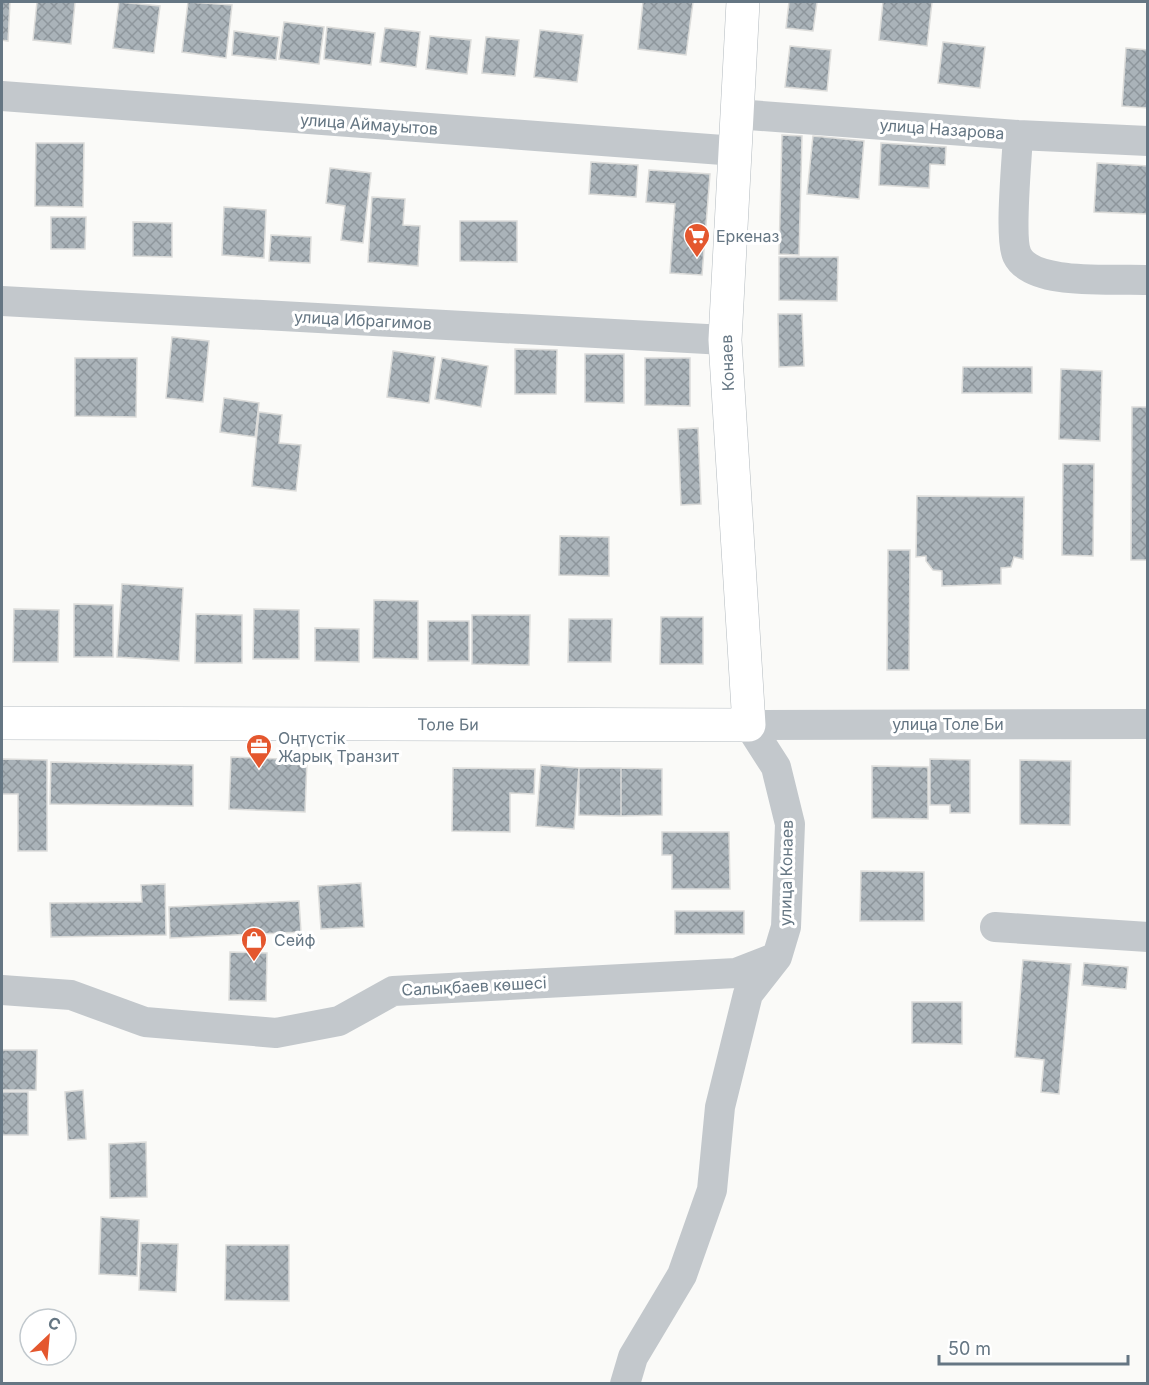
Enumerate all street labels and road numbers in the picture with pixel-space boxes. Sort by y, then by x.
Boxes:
street label: улица Аймауытов [299,109,439,139]
street label: улица Назарова [879,115,1005,143]
street label: улица Ибрагимов [294,306,432,334]
street label: Конаев [716,334,738,392]
street label: Толе Би [417,714,479,734]
street label: улица Толе Би [892,714,1004,734]
street label: улица Конаев [775,820,797,926]
street label: Салықбаев көшесі [401,972,547,1000]

